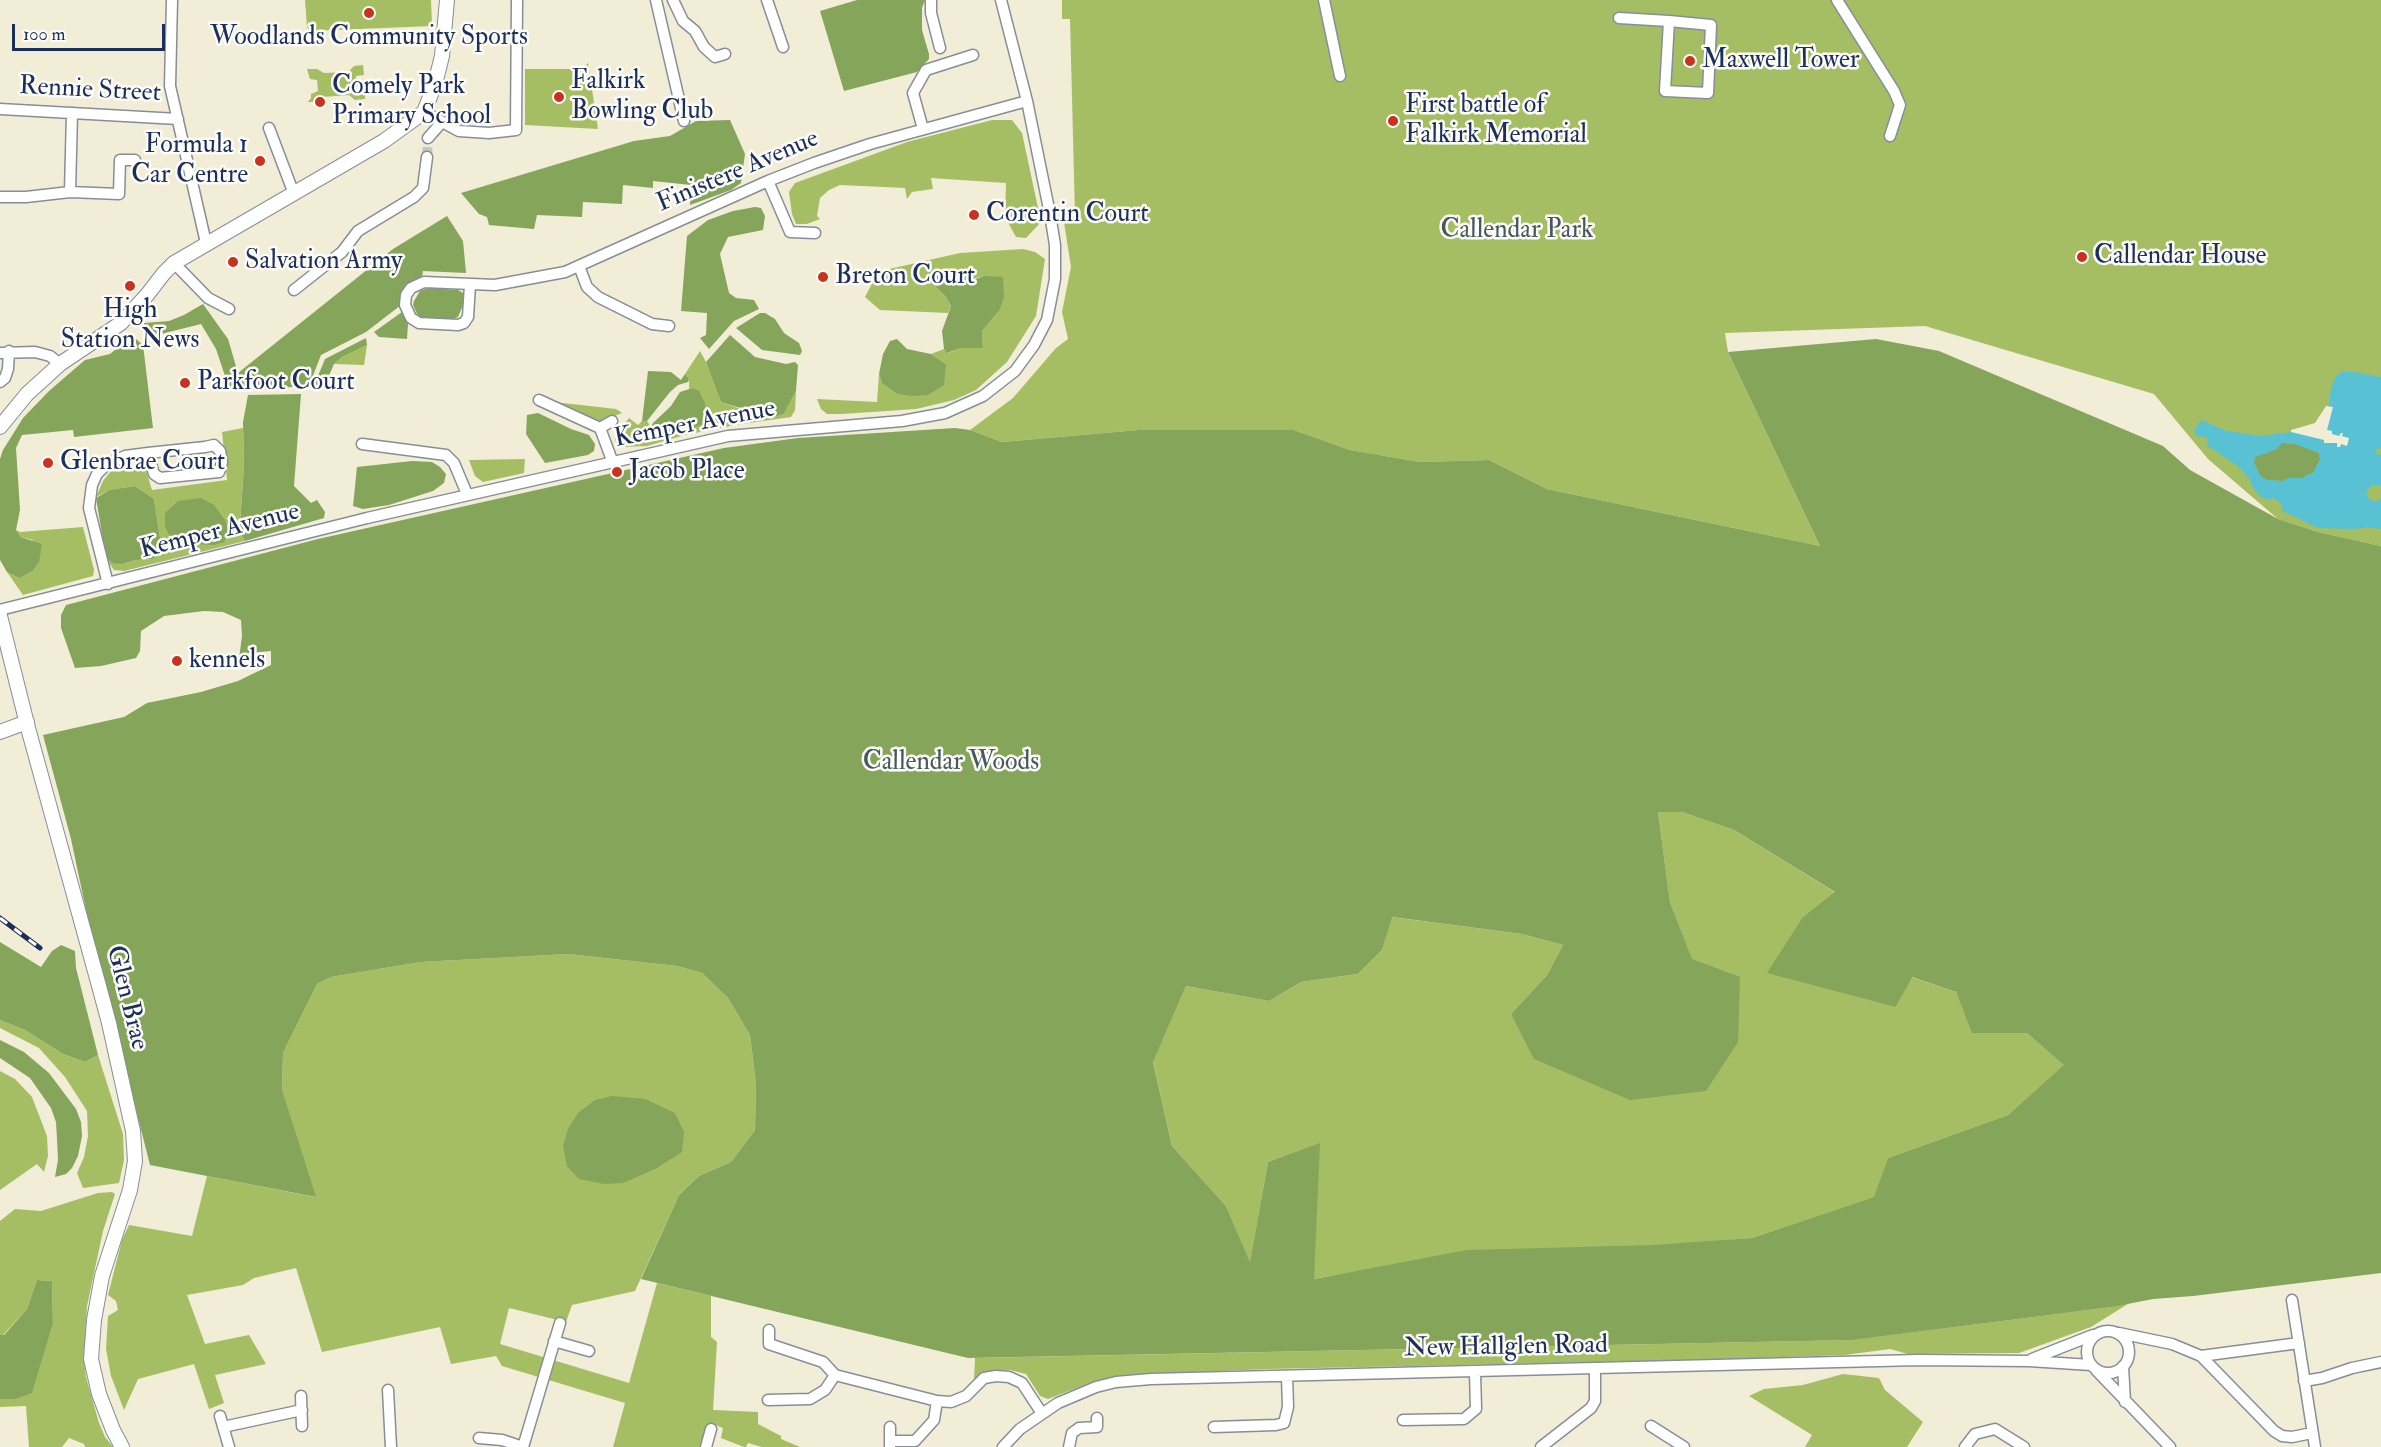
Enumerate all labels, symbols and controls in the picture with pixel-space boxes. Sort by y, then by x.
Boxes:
marker: Woodlands Community Sports [362,6,376,20]
scale bar [15,12,168,50]
place label: Woodlands Community Sports [210,22,528,54]
text: 100 m [23,23,66,46]
place label: Maxwell Tower [1702,45,1859,77]
marker: Maxwell Tower [1683,54,1697,68]
place label: Falkirk Bowling Club [571,66,713,128]
place label: Comely Park Primary School [332,71,491,132]
street label: Rennie Street [18,72,162,110]
marker: Falkirk Bowling Club [552,90,566,104]
place label: First battle of Falkirk Memorial [1405,90,1587,152]
marker: Comely Park Primary School [313,95,327,109]
marker: First battle of Falkirk Memorial [1386,114,1400,128]
street label: Finistere Avenue [652,124,824,220]
place label: Formula 1 Car Centre [131,130,248,192]
marker: Formula 1 Car Centre [253,154,267,168]
place label: Corentin Court [986,199,1149,231]
marker: Corentin Court [967,208,981,222]
park label: Callendar Park [1440,215,1594,247]
place label: Callendar House [2094,241,2266,273]
place label: Salvation Army [245,246,403,278]
marker: Callendar House [2075,250,2089,264]
marker: Salvation Army [226,255,240,269]
place label: Breton Court [835,261,975,293]
marker: Breton Court [816,270,830,284]
marker: High Station News [123,279,137,293]
place label: High Station News [61,295,199,356]
place label: Parkfoot Court [197,367,355,399]
marker: Parkfoot Court [178,376,192,390]
street label: Kemper Avenue [612,394,778,456]
place label: Glenbrae Court [60,447,225,479]
marker: Glenbrae Court [41,456,55,470]
place label: Jacob Place [629,456,745,488]
marker: Jacob Place [610,465,624,479]
street label: Kemper Avenue [137,497,303,567]
place label: kennels [189,645,265,677]
marker: kennels [170,654,184,668]
park label: Callendar Woods [863,747,1039,779]
street label: Glen Brae [98,943,154,1053]
street label: New Hallglen Road [1404,1331,1608,1365]

